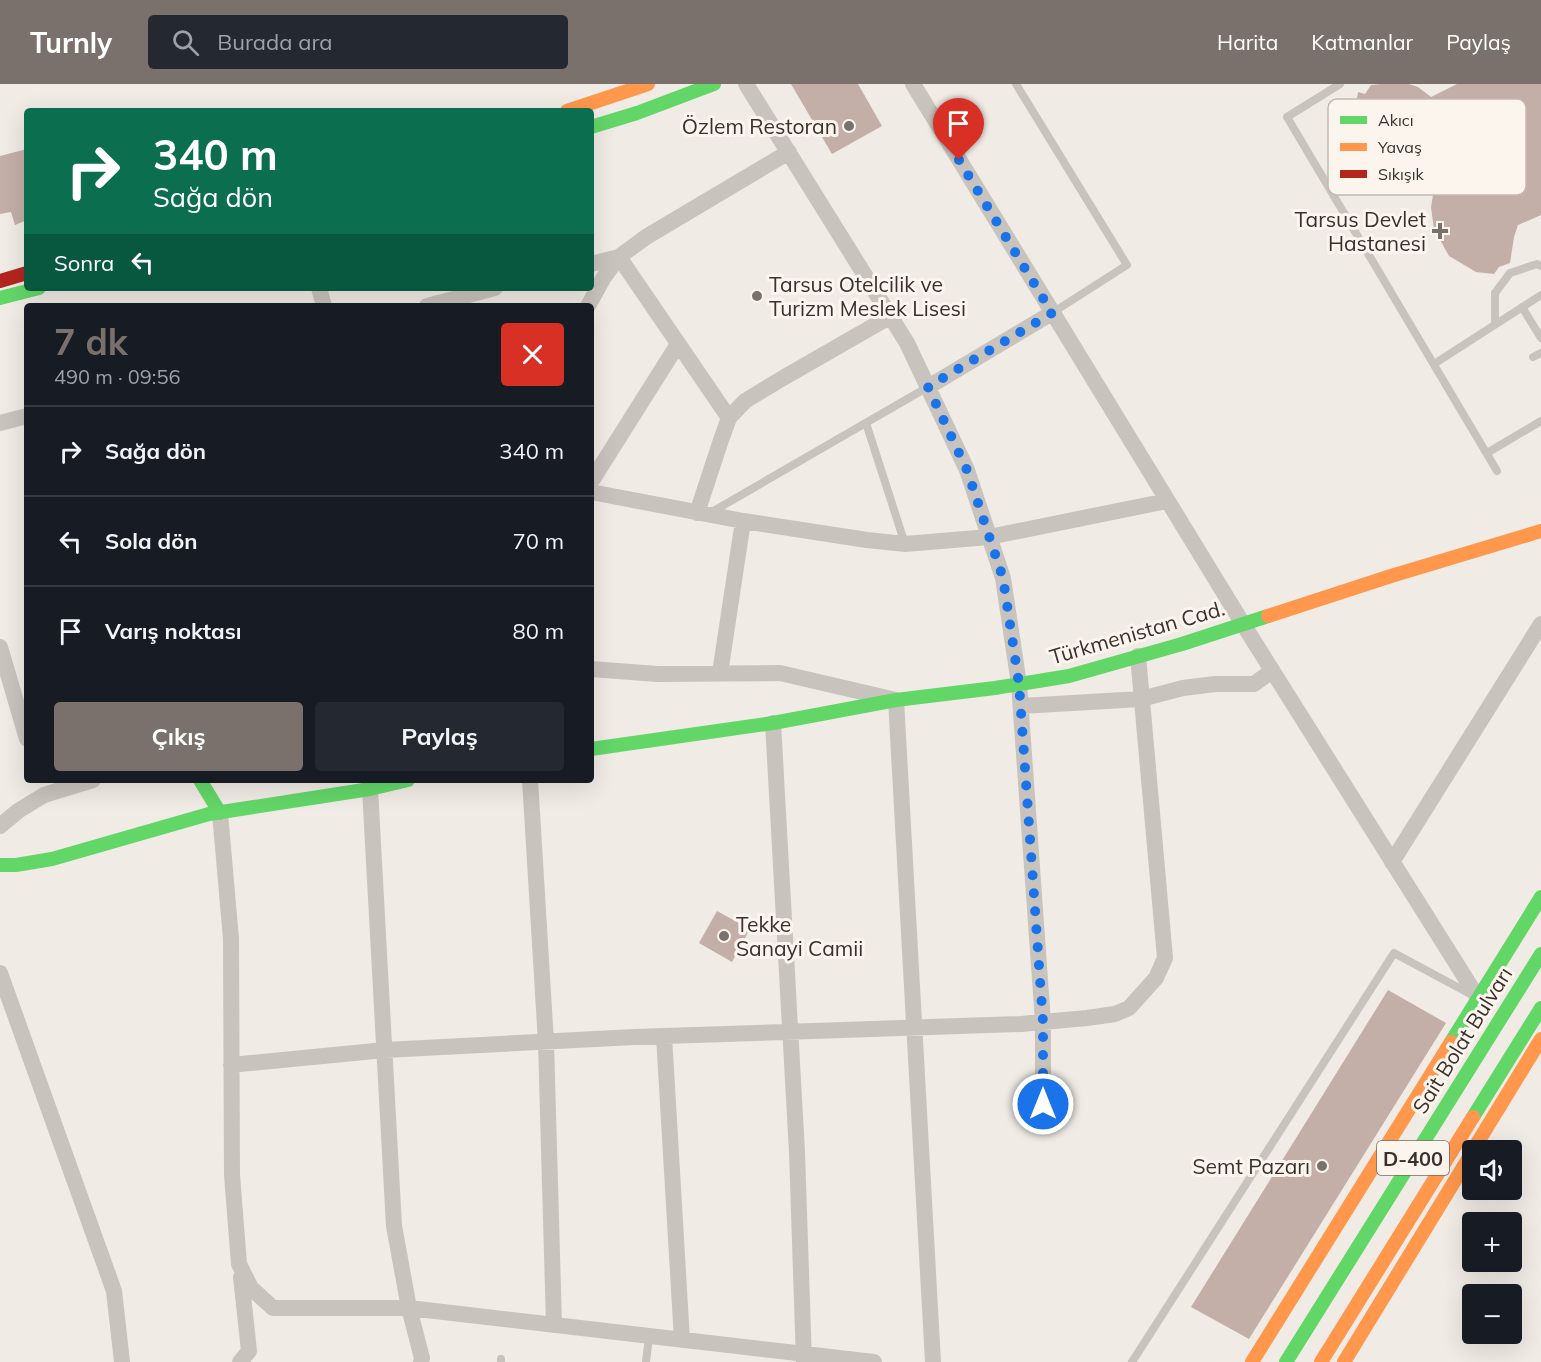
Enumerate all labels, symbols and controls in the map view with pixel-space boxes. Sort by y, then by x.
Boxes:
search box [148,15,568,69]
text: Turnly [30,25,112,60]
icon: search [169,26,202,59]
text: Burada ara [217,28,332,56]
text: Harita [1217,29,1278,55]
text: Katmanlar [1311,29,1413,55]
text: Paylaş [1446,29,1511,55]
pin [933,98,984,160]
legend [1328,99,1526,195]
icon: arrive [942,107,975,140]
text: Akıcı [1378,110,1414,130]
place label: Özlem Restoran [682,113,837,139]
marker: Özlem Restoran [842,119,856,133]
text: 340 m [153,128,278,181]
icon: right [54,132,132,210]
text: Yavaş [1377,137,1422,157]
text: Sıkışık [1378,164,1425,184]
text: Sağa dön [153,180,273,214]
place label: Tarsus Devlet Hastanesi [1294,206,1426,256]
marker: Tarsus Devlet Hastanesi [1431,222,1449,240]
icon: left [126,246,159,279]
text: Sonra [54,249,114,277]
place label: Tarsus Otelcilik ve Turizm Meslek Lisesi [769,271,966,321]
marker: Tarsus Otelcilik ve Turizm Meslek Lisesi [750,289,764,303]
text: 7 dk [54,319,128,364]
button: close [501,323,564,386]
text: 490 m · 09:56 [54,364,180,389]
icon: right [54,435,87,468]
text: Sağa dön [105,437,206,465]
text: 340 m [499,437,564,465]
icon: left [54,525,87,558]
text: Sola dön [105,527,198,555]
text: 70 m [513,527,564,555]
street label: Türkmenistan Cad. [1046,595,1228,669]
icon: arrive [54,615,87,648]
text: Varış noktası [105,617,241,645]
text: 80 m [513,617,564,645]
button: Çıkış [54,702,303,771]
button: Paylaş [315,702,564,771]
place label: Tekke Sanayi Camii [736,911,863,961]
marker: Tekke Sanayi Camii [717,929,731,943]
street label: Sait Bolat Bulvarı [1407,962,1517,1118]
position arrow [1011,1072,1075,1136]
map controls [1462,1140,1522,1344]
button: sound [1462,1140,1522,1200]
road number: D-400 [1377,1141,1449,1175]
place label: Semt Pazarı [1192,1153,1310,1179]
marker: Semt Pazarı [1315,1159,1329,1173]
button: + [1462,1212,1522,1272]
button: − [1462,1284,1522,1344]

